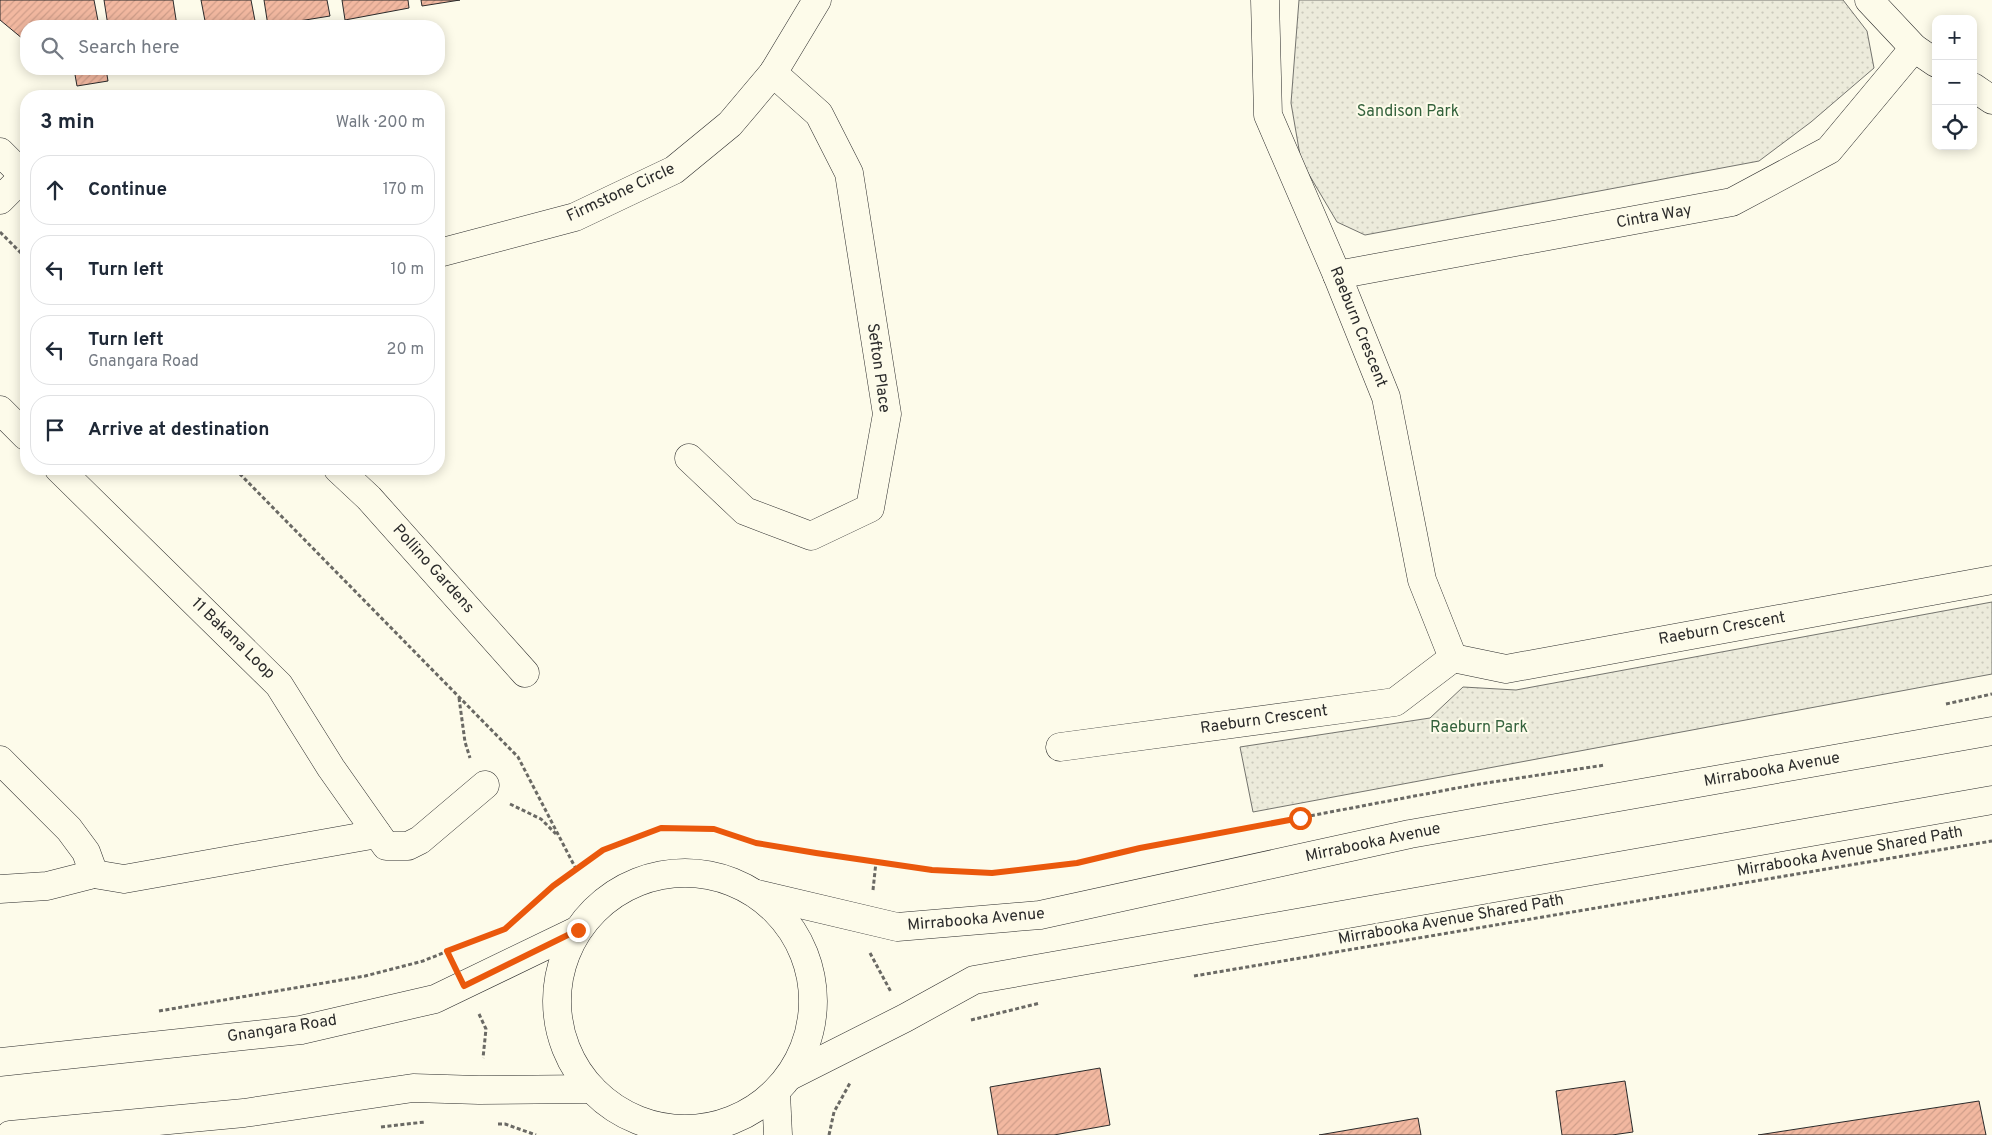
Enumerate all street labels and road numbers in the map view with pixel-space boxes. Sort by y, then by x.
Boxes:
street label: Firmstone Circle [564,159,678,227]
street label: Cintra Way [1615,201,1693,233]
street label: Raeburn Crescent [1325,264,1391,390]
street label: Sefton Place [862,322,894,414]
street label: Pollino Gardens [388,520,478,618]
street label: 11 Bakana Loop [187,594,279,684]
street label: Raeburn Crescent [1657,608,1787,650]
street label: Raeburn Crescent [1199,701,1329,739]
street label: Mirrabooka Avenue [1702,748,1842,792]
street label: Mirrabooka Avenue [1303,819,1443,867]
street label: Mirrabooka Avenue Shared Path [1735,822,1965,882]
street label: Mirrabooka Avenue Shared Path [1336,890,1566,950]
street label: Mirrabooka Avenue [906,904,1046,936]
street label: Gnangara Road [226,1010,338,1048]

